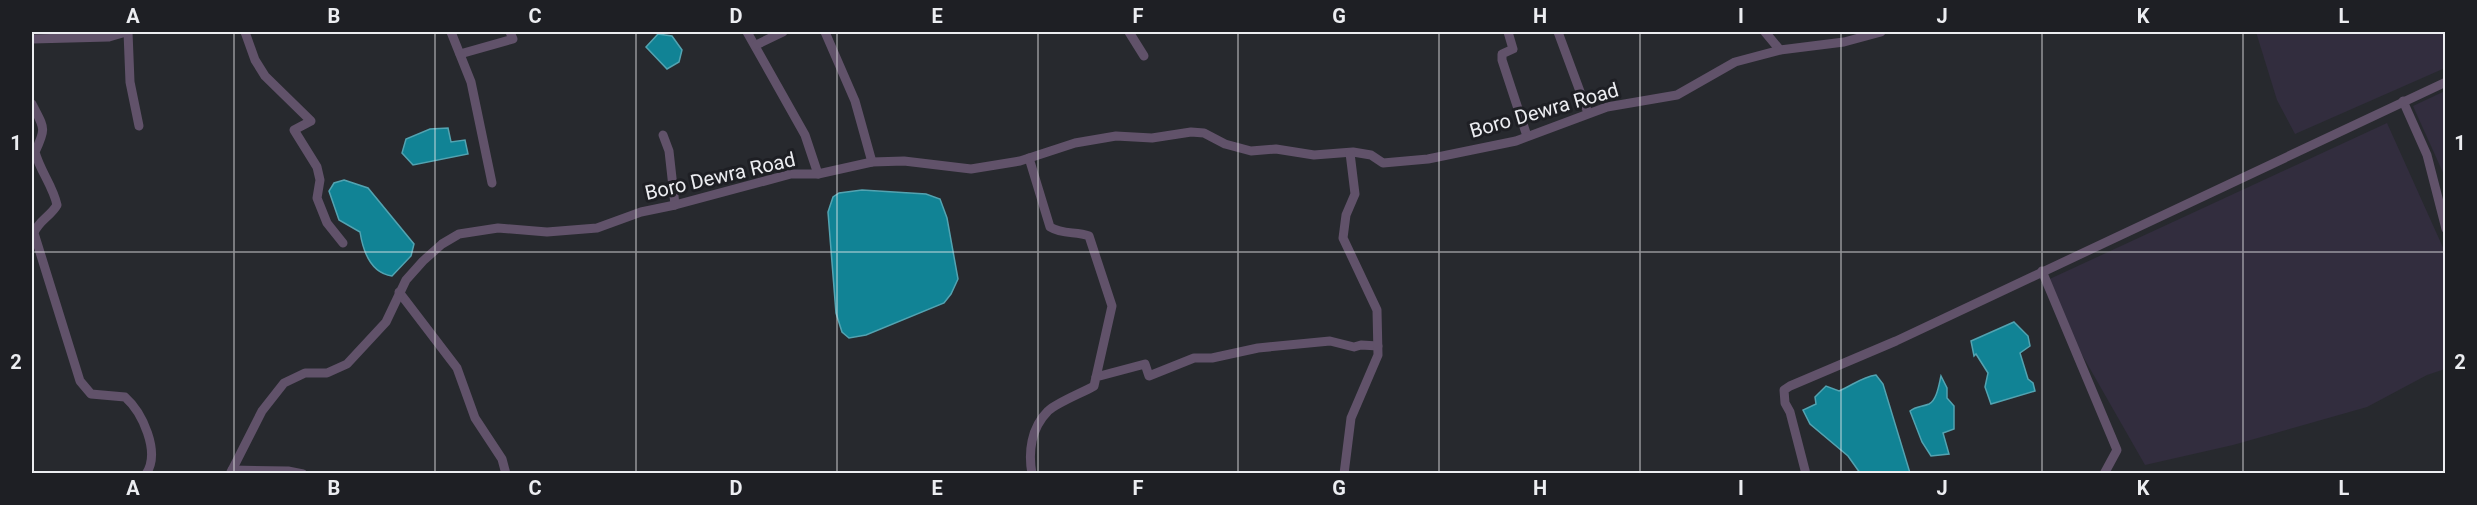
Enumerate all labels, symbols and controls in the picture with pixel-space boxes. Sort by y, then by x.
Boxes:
text: A [126,4,140,28]
text: B [328,4,340,28]
text: C [528,4,542,28]
text: D [730,4,743,28]
text: E [931,4,943,28]
text: F [1133,4,1144,28]
text: G [1332,4,1346,28]
text: H [1533,4,1547,28]
text: I [1738,4,1744,28]
text: J [1936,4,1948,28]
text: K [2137,4,2150,28]
text: L [2339,4,2350,28]
street label: Boro Dewra Road [1467,77,1621,143]
text: 1 [10,131,22,155]
text: 1 [2454,131,2466,155]
street label: Boro Dewra Road [642,147,798,205]
text: 2 [10,350,22,374]
text: 2 [2454,350,2466,374]
text: A [126,476,140,500]
text: B [328,476,340,500]
text: C [528,476,542,500]
text: D [730,476,743,500]
text: E [931,476,943,500]
text: F [1133,476,1144,500]
text: G [1332,476,1346,500]
text: H [1533,476,1547,500]
text: I [1738,476,1744,500]
text: J [1936,476,1948,500]
text: K [2137,476,2150,500]
text: L [2339,476,2350,500]

